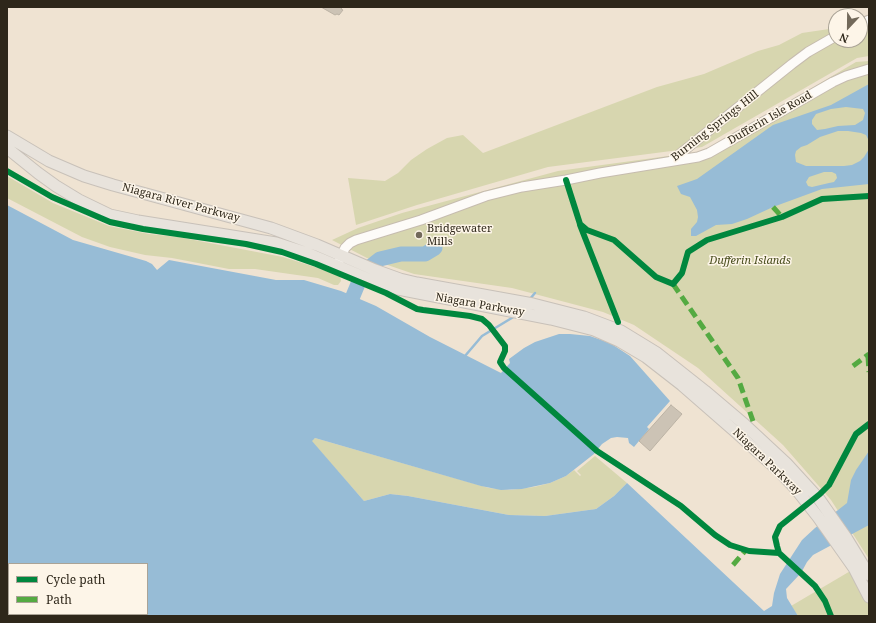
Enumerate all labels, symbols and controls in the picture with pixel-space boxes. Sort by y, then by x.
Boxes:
north arrow [828,8,868,48]
text: N [837,30,851,47]
street label: Burning Springs Hill [669,88,761,164]
street label: Dufferin Isle Road [726,89,814,147]
street label: Niagara River Parkway [121,181,241,225]
place label: Bridgewater Mills [427,222,492,248]
marker: Bridgewater Mills [414,230,424,240]
park label: Dufferin Islands [709,254,791,268]
street label: Niagara Parkway [434,291,526,319]
street label: Niagara Parkway [730,426,804,498]
legend [8,563,148,615]
text: Cycle path [46,571,105,588]
text: Path [46,591,72,608]

